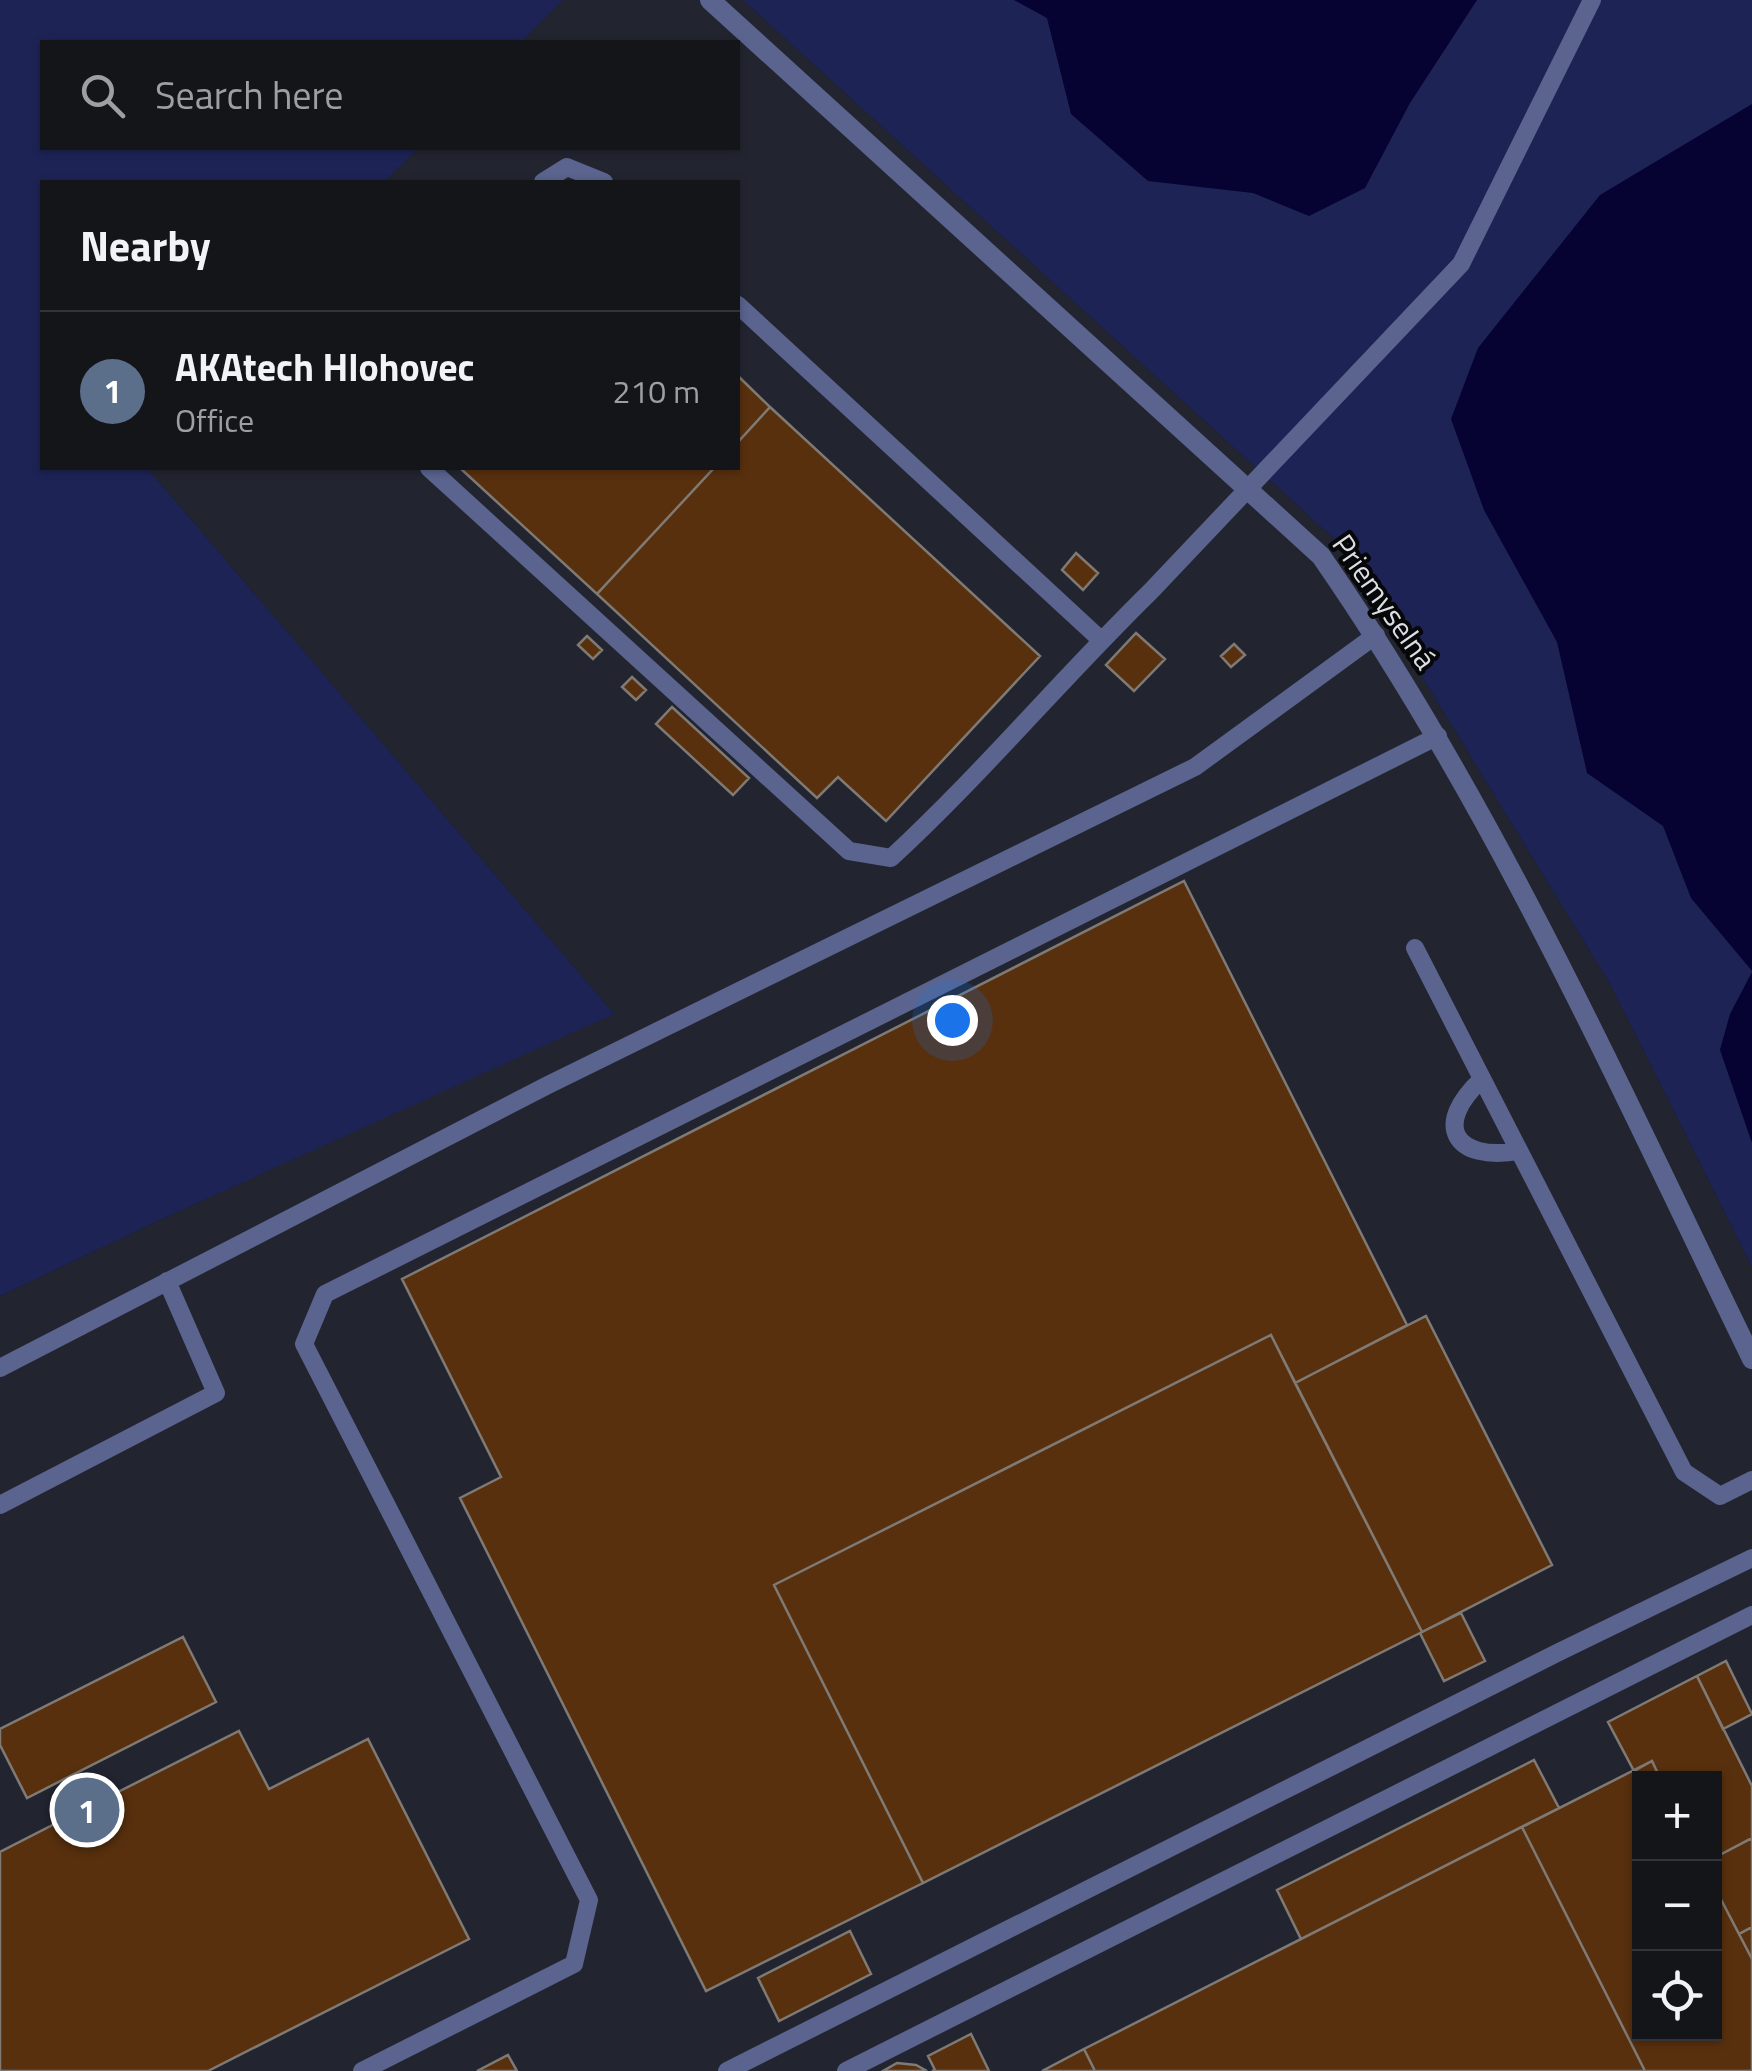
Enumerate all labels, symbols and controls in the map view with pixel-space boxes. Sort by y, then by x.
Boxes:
search box [40,40,740,150]
text: Search here [155,66,343,124]
icon: search [75,68,130,123]
text: Nearby [80,213,211,277]
text: AKAtech Hlohovec [175,338,475,396]
text: 1 [104,367,121,415]
text: 210 m [612,367,700,415]
text: Office [175,396,254,444]
street label: Priemyselná [1321,524,1448,679]
your location [927,995,978,1046]
map controls [1632,1771,1722,2041]
button: + [1632,1771,1722,1861]
pin: 1 [54,1772,120,1848]
button: − [1632,1861,1722,1951]
button: locate [1632,1951,1722,2041]

